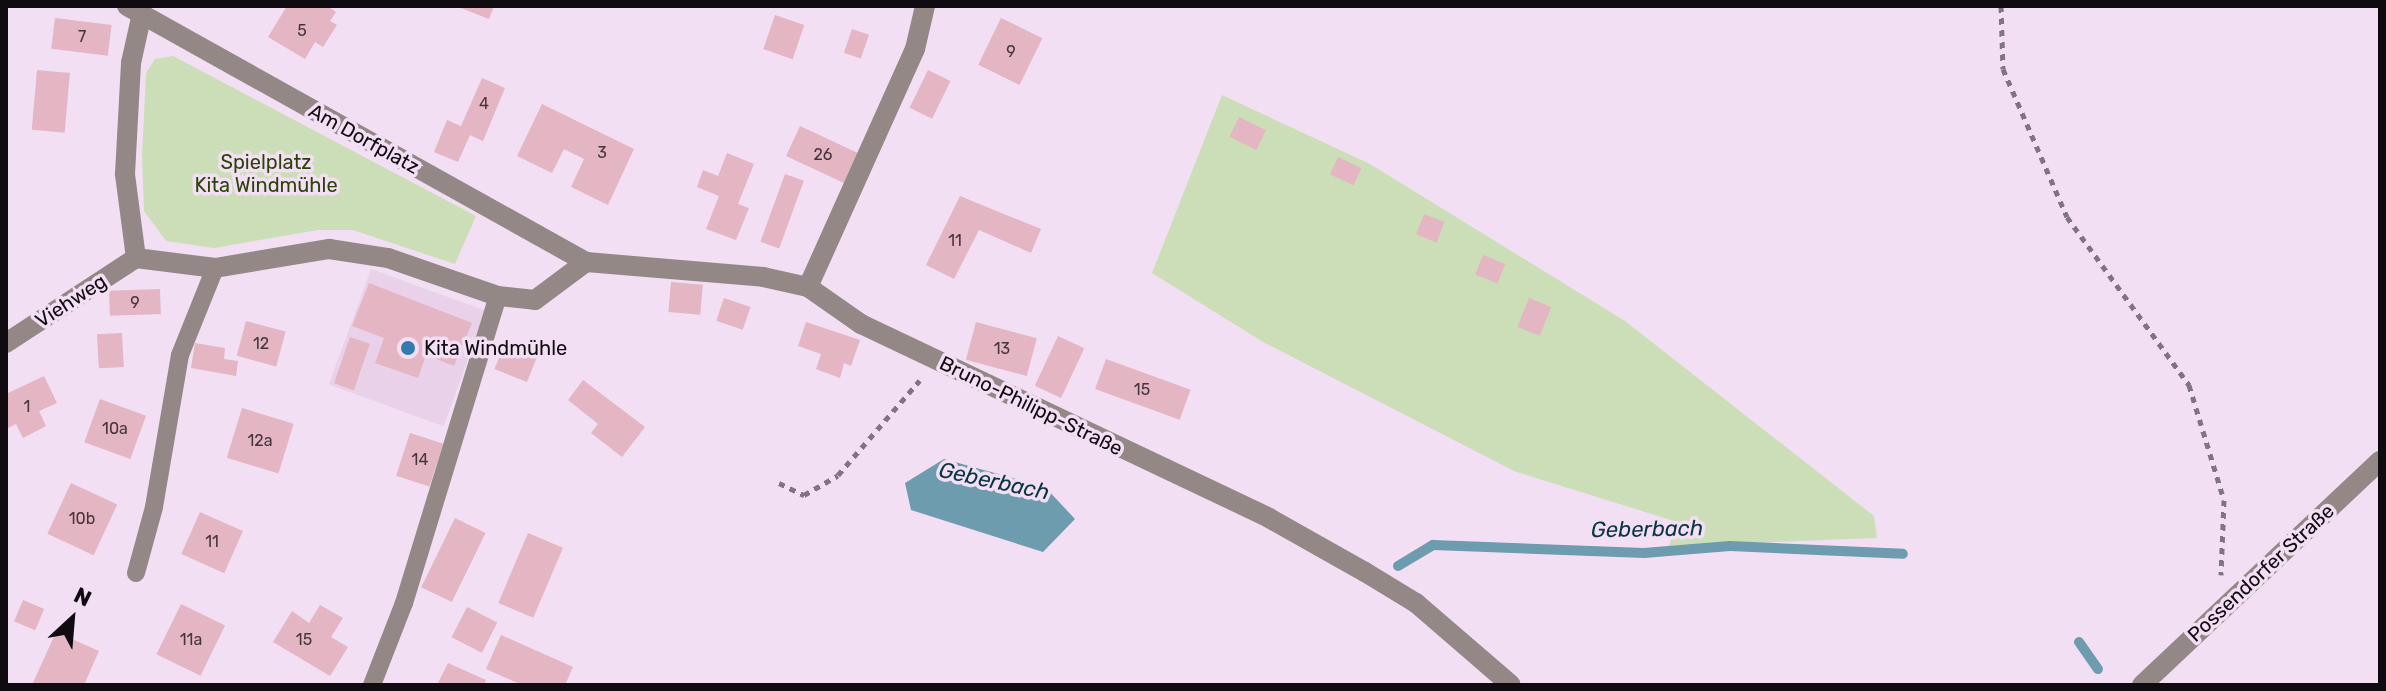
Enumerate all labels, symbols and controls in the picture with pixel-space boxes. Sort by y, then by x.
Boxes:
house number: 5 [297,21,307,41]
house number: 7 [78,27,86,47]
house number: 9 [1006,42,1016,62]
house number: 4 [479,94,489,114]
street label: Am Dorfplatz [305,99,423,179]
house number: 3 [597,143,607,163]
house number: 26 [813,145,833,165]
park label: Spielplatz Kita Windmühle [194,151,338,198]
house number: 11 [948,231,962,251]
street label: Viehweg [31,269,111,333]
house number: 9 [130,293,140,313]
house number: 12 [253,334,269,354]
place label: Kita Windmühle [424,336,568,360]
marker: Kita Windmühle [399,339,417,357]
house number: 13 [994,339,1010,359]
street label: Bruno-Philipp-Straße [936,351,1126,461]
house number: 15 [1134,380,1150,400]
house number: 1 [24,397,30,417]
house number: 10a [102,419,128,439]
house number: 12a [247,431,273,451]
house number: 14 [412,450,428,470]
water label: Geberbach [936,456,1052,506]
street label: Possendorfer Straße [2183,499,2339,647]
house number: 10b [69,509,95,529]
water label: Geberbach [1591,515,1703,543]
house number: 11 [205,532,219,552]
north arrow [32,579,112,659]
text: N [70,581,96,613]
house number: 11a [180,630,202,650]
house number: 15 [296,630,312,650]

